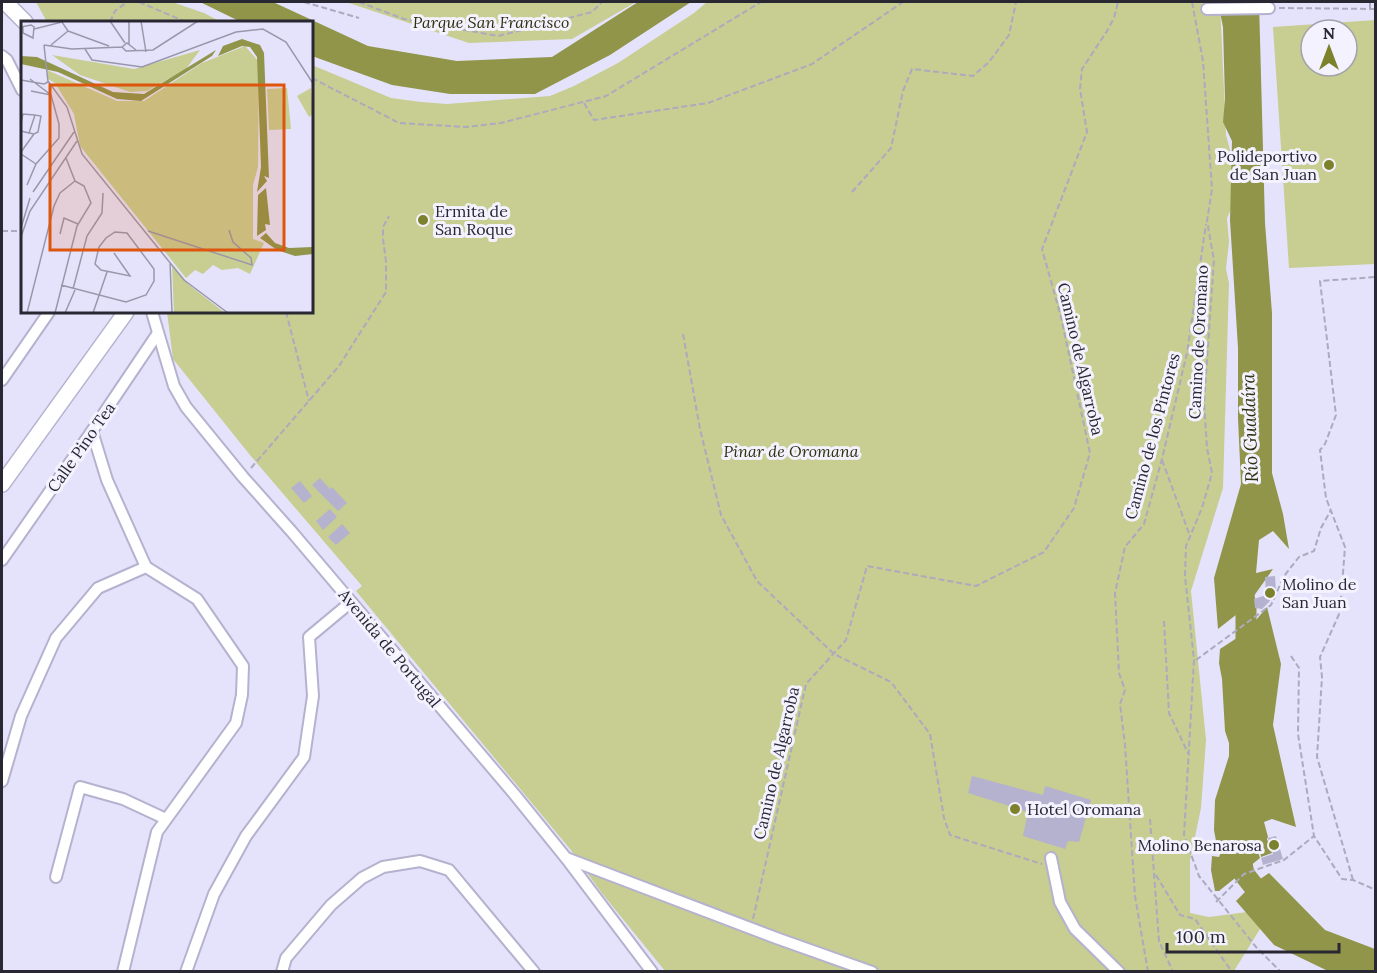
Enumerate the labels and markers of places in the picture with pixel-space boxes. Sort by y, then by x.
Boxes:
place label: Polideportivo de San Juan [1217,146,1317,184]
marker: Polideportivo de San Juan [1322,158,1336,172]
place label: Ermita de San Roque [435,201,513,239]
marker: Ermita de San Roque [416,213,430,227]
place label: Molino de San Juan [1282,574,1357,612]
marker: Molino de San Juan [1263,586,1277,600]
place label: Hotel Oromana [1027,799,1141,819]
marker: Hotel Oromana [1008,802,1022,816]
place label: Molino Benarosa [1138,835,1262,855]
marker: Molino Benarosa [1267,838,1281,852]

